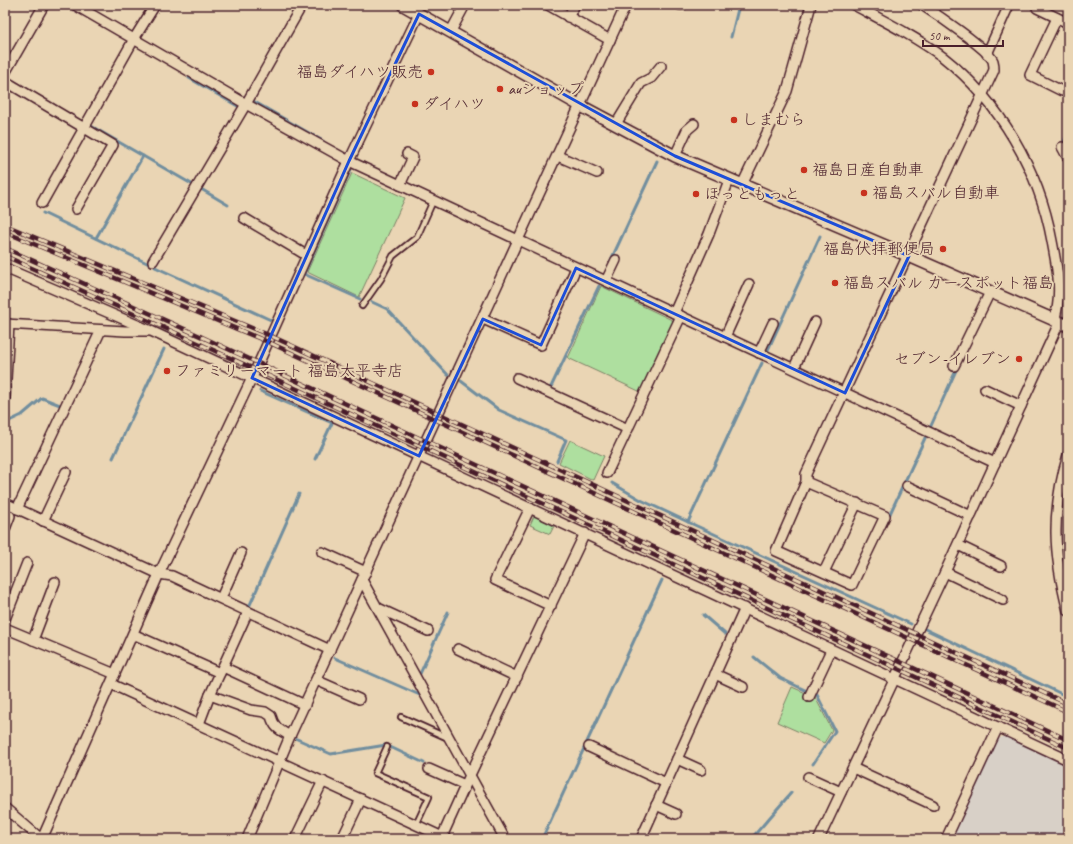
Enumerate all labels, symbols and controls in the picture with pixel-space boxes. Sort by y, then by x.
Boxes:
scale bar [923,22,1003,48]
text: 50 m [929,28,951,44]
place label: 福島ダイハツ販売 [297,62,423,82]
marker: 福島ダイハツ販売 [426,67,436,77]
place label: auショップ [508,79,584,99]
marker: auショップ [495,84,505,94]
place label: ダイハツ [423,94,485,114]
marker: ダイハツ [410,99,420,109]
place label: しまむら [742,110,806,130]
marker: しまむら [729,115,739,125]
place label: 福島日産自動車 [812,160,924,180]
marker: 福島日産自動車 [799,165,809,175]
place label: 福島スバル自動車 [872,183,1000,203]
place label: ほっともっと [704,184,800,204]
marker: 福島スバル自動車 [859,188,869,198]
marker: ほっともっと [691,189,701,199]
place label: 福島伏拝郵便局 [823,239,935,259]
marker: 福島伏拝郵便局 [938,244,948,254]
place label: 福島スバル カースポット福島 [843,273,1054,293]
marker: 福島スバル カースポット福島 [830,278,840,288]
place label: セブン-イレブン [894,349,1011,369]
marker: セブン-イレブン [1014,354,1024,364]
place label: ファミリーマート 福島太平寺店 [175,361,403,381]
marker: ファミリーマート 福島太平寺店 [162,366,172,376]

